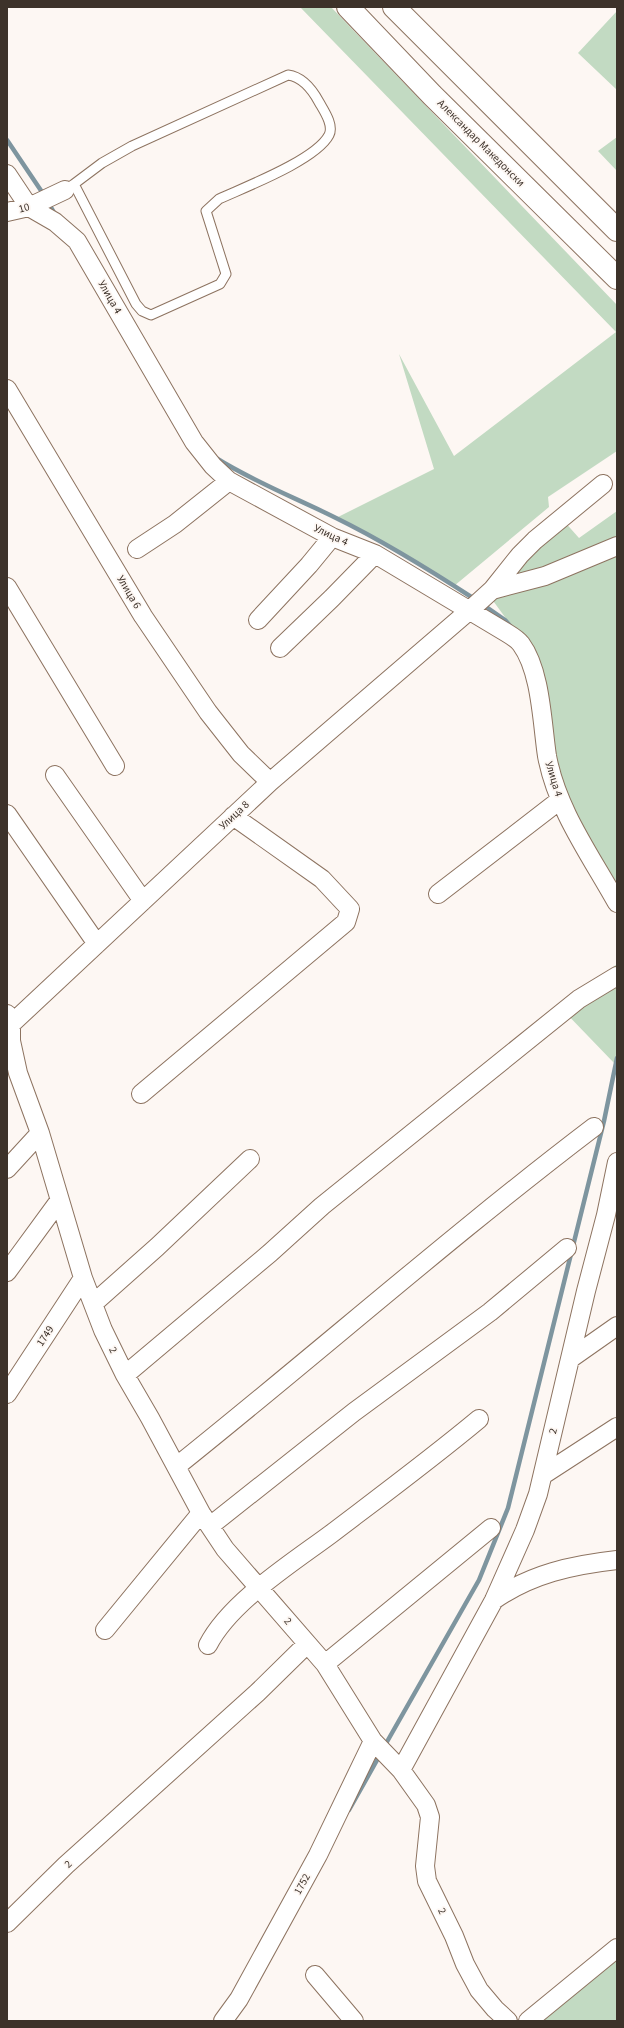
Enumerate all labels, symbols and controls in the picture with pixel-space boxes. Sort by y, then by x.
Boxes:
street label: Александар Македонски [434,96,528,190]
street label: 10 [17,199,31,217]
street label: Улица 4 [94,278,126,317]
street label: Улица 4 [311,521,351,550]
street label: Улица 6 [113,573,145,612]
street label: Улица 4 [542,759,567,799]
street label: Улица 8 [216,797,253,833]
street label: 1749 [33,1323,57,1349]
street label: 2 [105,1344,121,1356]
street label: 2 [545,1427,561,1435]
street label: 2 [280,1614,296,1628]
street label: 2 [61,1857,75,1871]
street label: 1752 [290,1871,314,1897]
street label: 2 [434,1905,450,1917]

